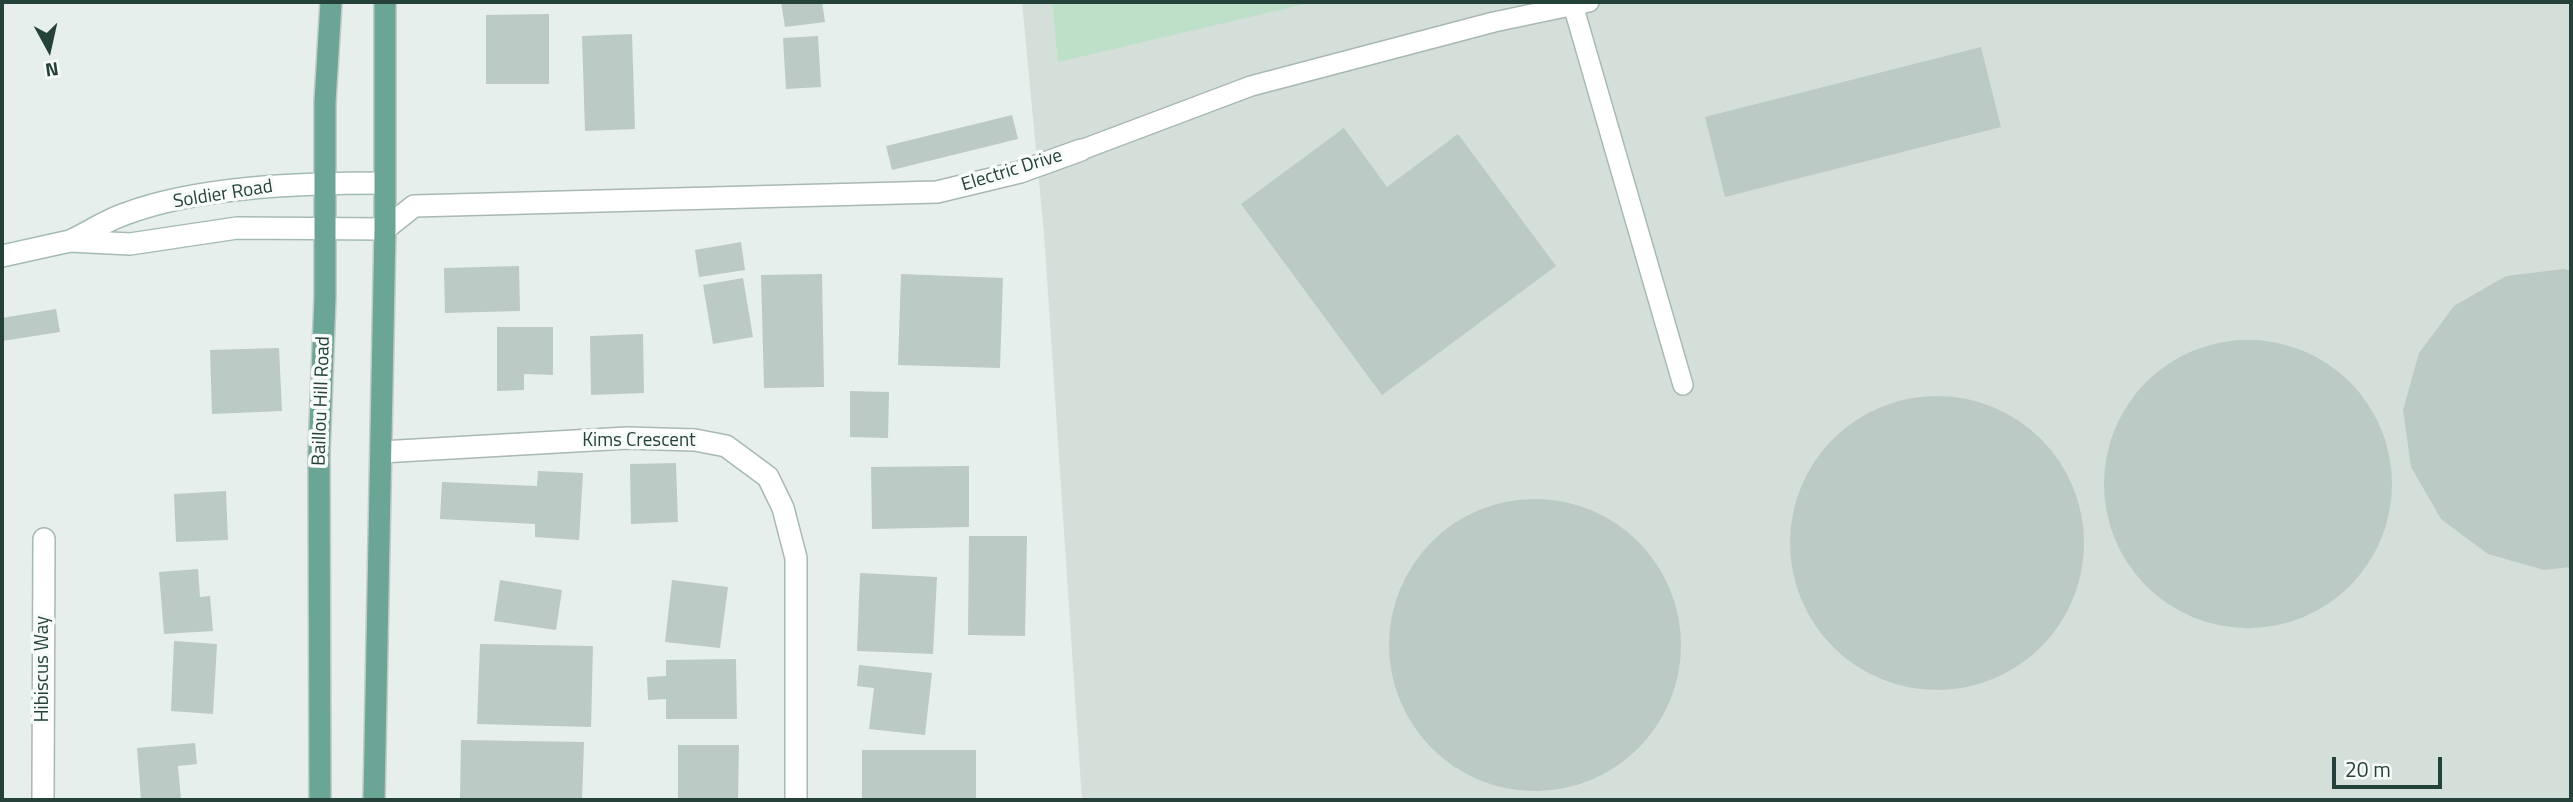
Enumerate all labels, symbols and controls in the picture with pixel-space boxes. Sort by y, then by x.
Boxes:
north arrow [14,14,84,84]
text: N [43,55,61,86]
street label: Electric Drive [959,145,1065,197]
street label: Soldier Road [172,176,274,214]
street label: Baillou Hill Road [308,336,336,466]
street label: Kims Crescent [582,430,696,452]
street label: Hibiscus Way [32,616,54,722]
scale bar [2335,742,2445,786]
text: 20 m [2345,753,2391,785]

